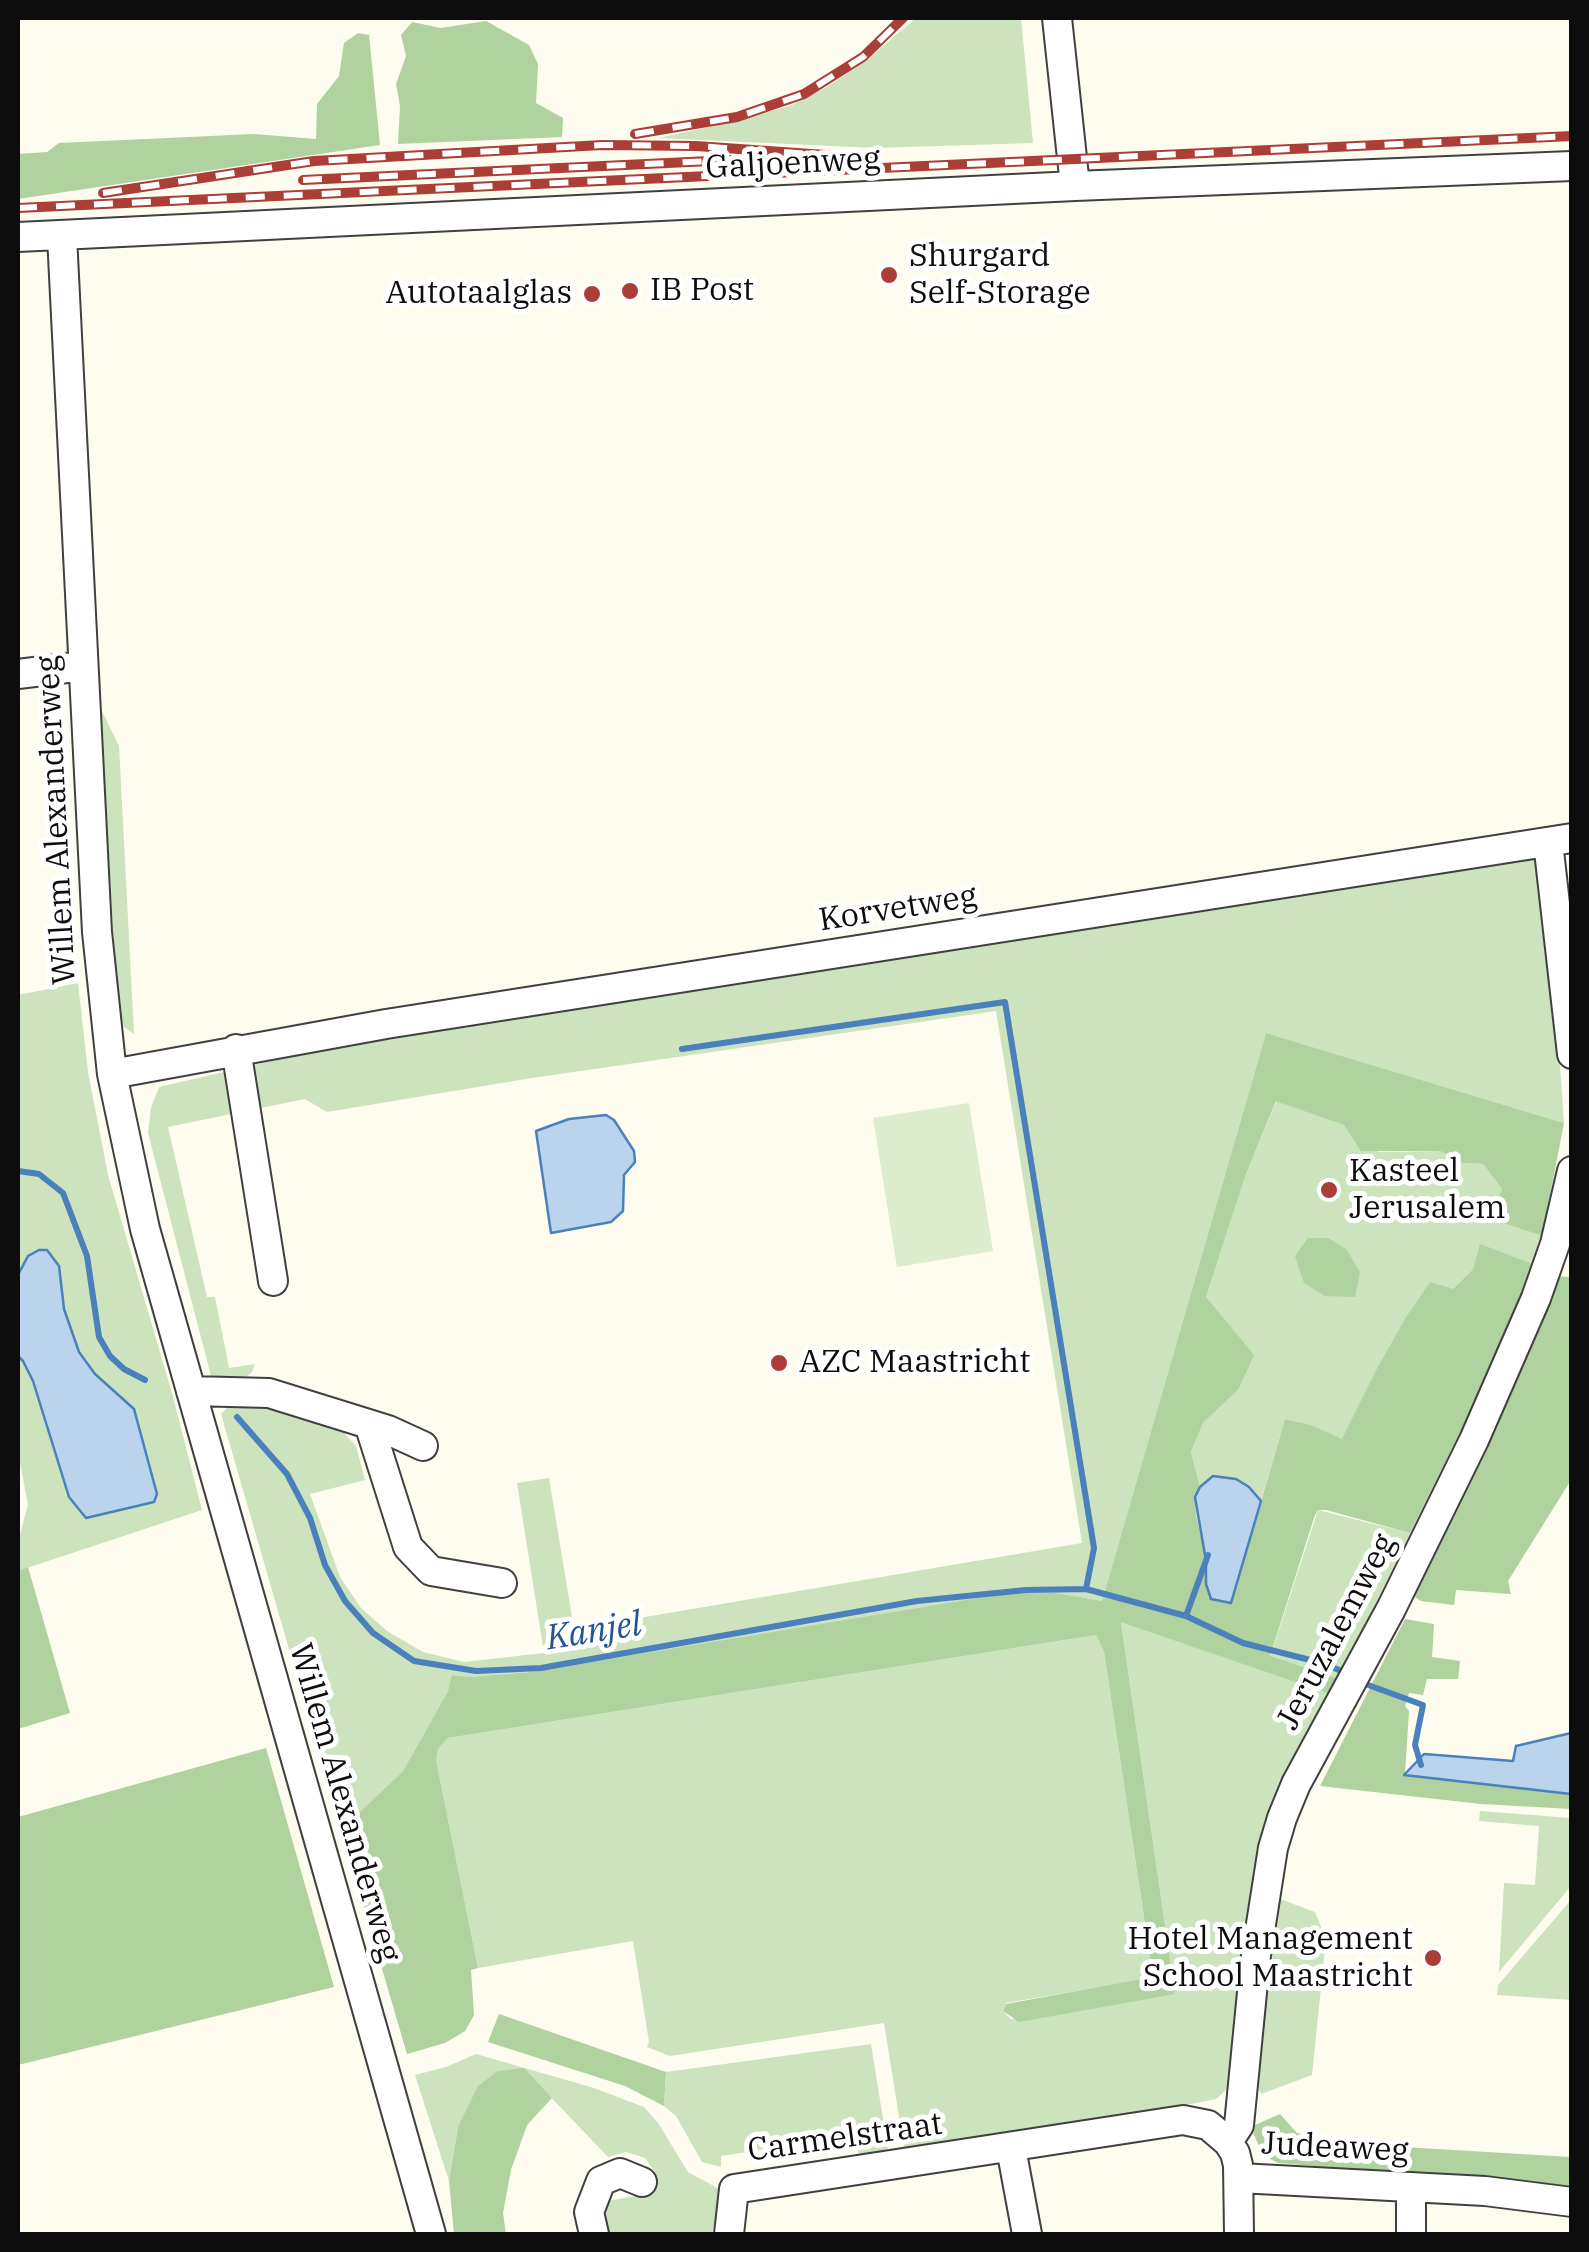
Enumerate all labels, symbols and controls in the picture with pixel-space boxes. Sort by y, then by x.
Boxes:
street label: Galjoenweg [705,140,881,188]
place label: Shurgard Self-Storage [909,238,1091,313]
marker: Shurgard Self-Storage [878,264,900,286]
place label: IB Post [650,272,754,310]
place label: Autotaalglas [386,275,572,313]
marker: IB Post [619,280,641,302]
marker: Autotaalglas [581,283,603,305]
street label: Willem Alexanderweg [29,654,85,986]
street label: Korvetweg [816,878,980,940]
place label: Kasteel Jerusalem [1349,1153,1505,1228]
marker: Kasteel Jerusalem [1318,1179,1340,1201]
place label: AZC Maastricht [799,1344,1031,1382]
marker: AZC Maastricht [768,1352,790,1374]
street label: Jeruzalemweg [1269,1528,1405,1736]
water label: Kanjel [543,1604,645,1660]
street label: Willem Alexanderweg [280,1639,408,1967]
place label: Hotel Management School Maastricht [1127,1921,1413,1996]
marker: Hotel Management School Maastricht [1422,1947,1444,1969]
street label: Carmelstraat [745,2105,945,2171]
street label: Judeaweg [1260,2125,1410,2171]

